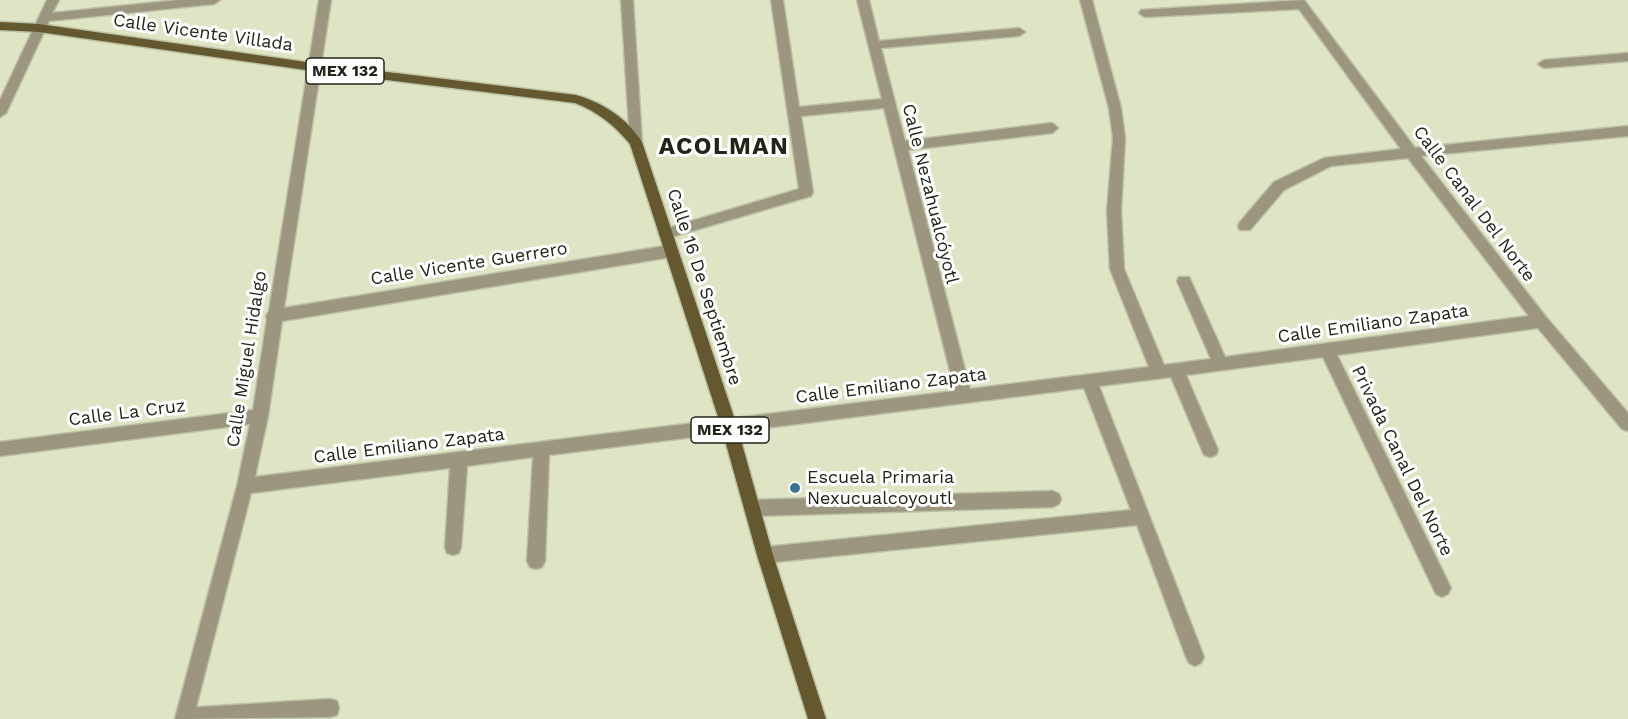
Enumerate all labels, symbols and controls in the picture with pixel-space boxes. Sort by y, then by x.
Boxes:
street label: Calle Vicente Villada [112,10,294,56]
road number: MEX 132 [306,58,384,84]
street label: Calle Nezahualcóyotl [897,102,963,286]
street label: Calle Canal Del Norte [1408,122,1540,286]
district label: ACOLMAN [659,133,789,161]
street label: Calle 16 De Septiembre [662,186,746,388]
street label: Calle Vicente Guerrero [369,238,569,290]
street label: Calle Miguel Hidalgo [222,269,272,449]
street label: Calle Emiliano Zapata [1276,300,1470,348]
street label: Privada Canal Del Norte [1346,362,1458,560]
street label: Calle Emiliano Zapata [794,364,988,408]
street label: Calle La Cruz [67,395,187,431]
road number: MEX 132 [691,417,769,443]
street label: Calle Emiliano Zapata [312,424,506,468]
place label: Escuela Primaria Nexucualcoyoutl [807,467,954,510]
marker: Escuela Primaria Nexucualcoyoutl [788,481,802,495]

